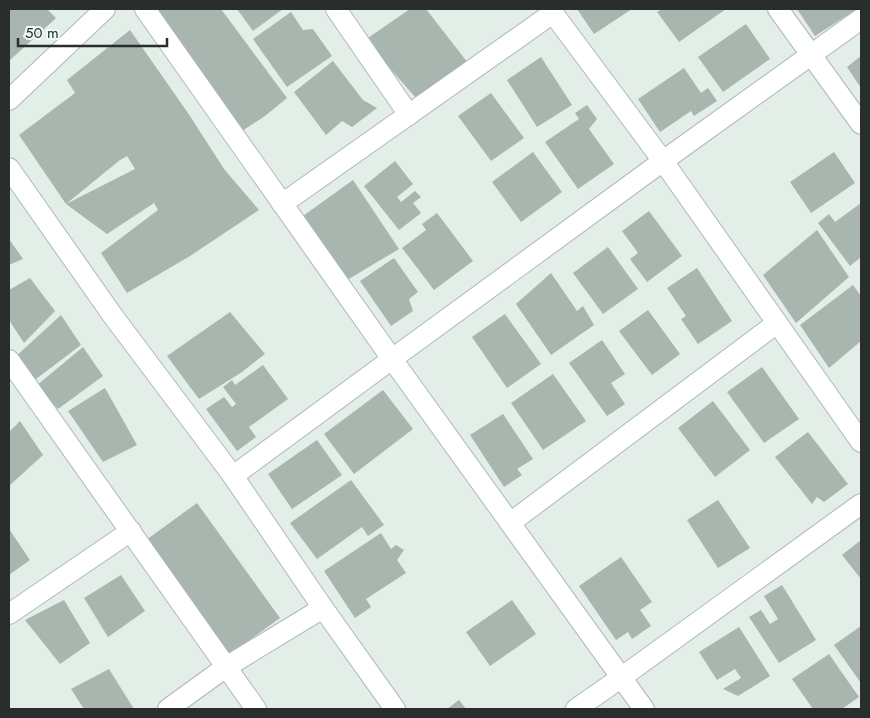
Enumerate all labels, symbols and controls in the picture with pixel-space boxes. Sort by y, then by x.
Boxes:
scale bar [18,15,166,47]
text: 50 m [25,22,59,44]

